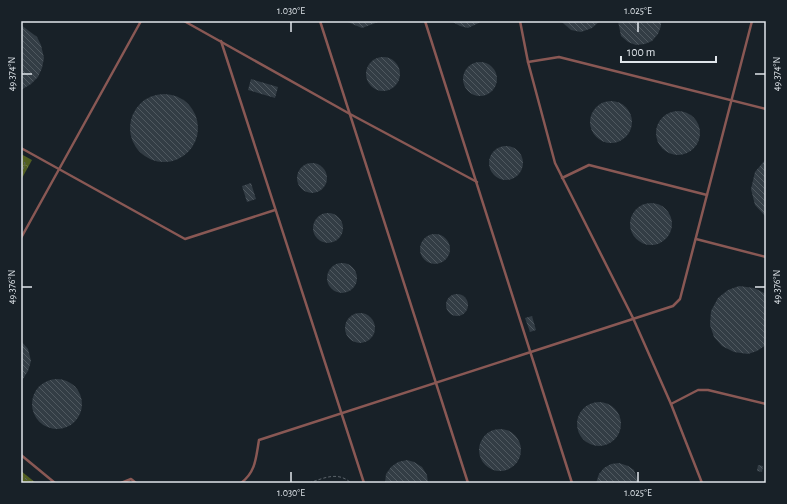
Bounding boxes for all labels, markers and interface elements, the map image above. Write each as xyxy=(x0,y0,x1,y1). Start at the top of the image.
text: 1.030°E xyxy=(277,6,305,16)
text: 1.025°E xyxy=(624,6,652,16)
scale bar xyxy=(621,38,716,64)
text: 100 m xyxy=(627,46,655,58)
text: 49.374°N xyxy=(7,57,17,91)
text: 49.374°N xyxy=(772,57,782,91)
text: 49.376°N xyxy=(7,270,17,304)
text: 49.376°N xyxy=(772,270,782,304)
text: 1.030°E xyxy=(277,488,305,498)
text: 1.025°E xyxy=(624,488,652,498)

